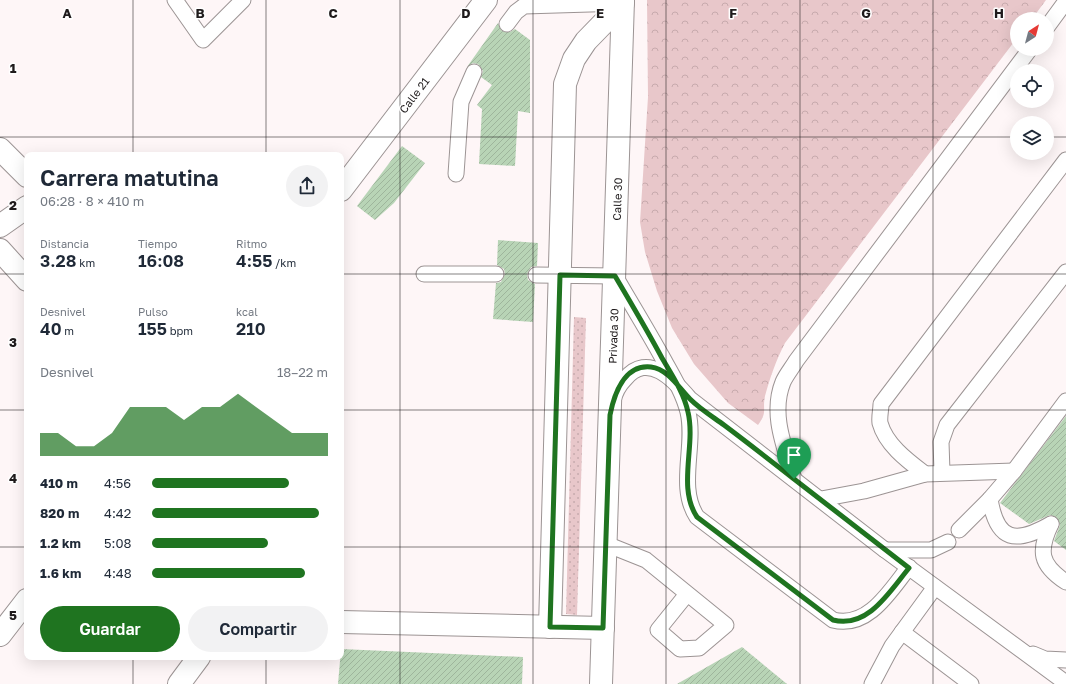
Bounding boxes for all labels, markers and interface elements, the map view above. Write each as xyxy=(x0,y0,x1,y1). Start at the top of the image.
text: A xyxy=(62,5,72,21)
text: B xyxy=(195,5,205,21)
text: C xyxy=(328,5,338,21)
text: D xyxy=(461,5,471,21)
text: E xyxy=(596,5,604,21)
text: F xyxy=(729,5,737,21)
text: G xyxy=(861,5,871,21)
text: H xyxy=(994,5,1004,21)
north arrow xyxy=(1010,12,1054,56)
map controls xyxy=(1010,12,1054,160)
text: 1 xyxy=(10,60,17,76)
button: locate xyxy=(1010,64,1054,108)
street label: Calle 21 xyxy=(396,75,432,115)
button: layers xyxy=(1010,116,1054,160)
text: Carrera matutina xyxy=(40,164,219,191)
button: share xyxy=(286,165,328,207)
street label: Calle 30 xyxy=(610,177,624,221)
text: 06:28 · 8 × 410 m xyxy=(40,193,144,209)
text: 2 xyxy=(9,197,17,213)
text: Distancia xyxy=(40,237,89,250)
text: Tiempo xyxy=(138,237,177,250)
text: Ritmo xyxy=(236,237,267,250)
text: 3.28 xyxy=(40,250,76,271)
text: 16:08 xyxy=(138,250,184,271)
text: 4:55 xyxy=(236,250,272,271)
text: km xyxy=(76,256,95,269)
text: /km xyxy=(272,256,296,269)
text: Desnivel xyxy=(40,305,85,318)
text: Pulso xyxy=(138,305,168,318)
text: kcal xyxy=(236,305,258,318)
street label: Privada 30 xyxy=(606,308,620,364)
text: 40 xyxy=(40,318,62,339)
text: 155 xyxy=(138,318,167,339)
text: 210 xyxy=(236,318,266,339)
text: m xyxy=(62,324,74,337)
text: bpm xyxy=(167,324,193,337)
text: 3 xyxy=(9,334,17,350)
text: Desnivel xyxy=(40,364,94,380)
text: 18–22 m xyxy=(277,364,328,380)
pin xyxy=(777,438,811,479)
icon: arrive xyxy=(783,444,805,466)
text: 4 xyxy=(9,470,17,486)
text: 410 m xyxy=(40,475,78,491)
text: 4:56 xyxy=(104,475,131,491)
text: 820 m xyxy=(40,505,79,521)
text: 4:42 xyxy=(104,505,131,521)
text: 1.2 km xyxy=(40,535,81,551)
text: 5:08 xyxy=(104,535,131,551)
text: 1.6 km xyxy=(40,565,81,581)
text: 4:48 xyxy=(104,565,132,581)
button: Guardar xyxy=(40,606,180,652)
button: Compartir xyxy=(188,606,328,652)
text: 5 xyxy=(9,607,17,623)

